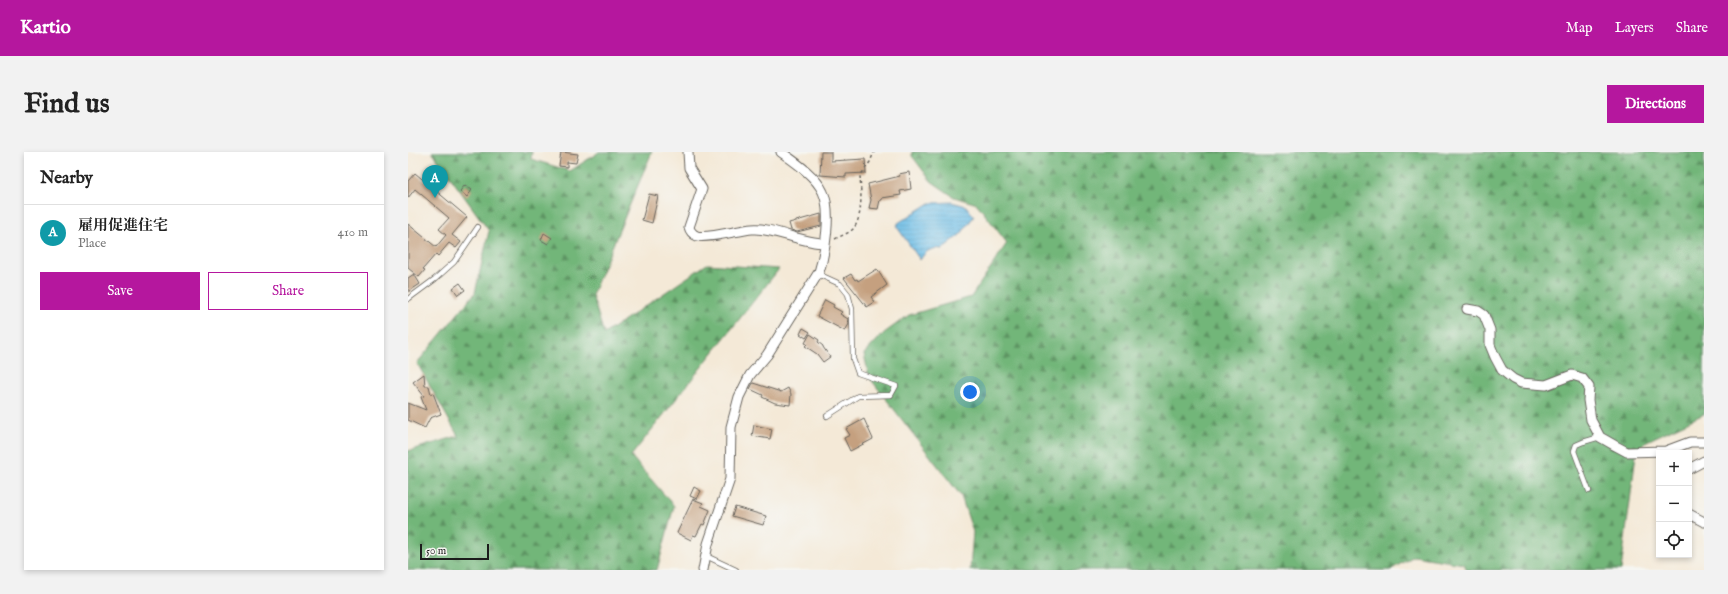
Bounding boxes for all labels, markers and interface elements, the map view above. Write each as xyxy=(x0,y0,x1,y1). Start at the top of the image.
text: Kartio xyxy=(20,16,71,40)
text: Map xyxy=(1566,19,1593,37)
text: Layers xyxy=(1615,19,1654,37)
text: Share xyxy=(1676,19,1708,37)
button: Directions xyxy=(1607,85,1704,123)
text: Find us xyxy=(24,87,110,122)
pin: A xyxy=(422,165,448,198)
text: Nearby xyxy=(40,168,93,189)
text: 雇用促進住宅 xyxy=(78,216,168,235)
text: A xyxy=(49,224,57,241)
text: 410 m xyxy=(338,224,368,241)
text: Place xyxy=(78,235,106,252)
button: Save xyxy=(40,272,200,310)
button: Share xyxy=(208,272,368,310)
your location xyxy=(960,382,980,402)
map controls xyxy=(1656,450,1692,558)
button: + xyxy=(1656,450,1692,486)
button: − xyxy=(1656,486,1692,522)
button: locate xyxy=(1656,522,1692,558)
scale bar xyxy=(420,542,489,561)
text: 50 m xyxy=(426,544,446,558)

